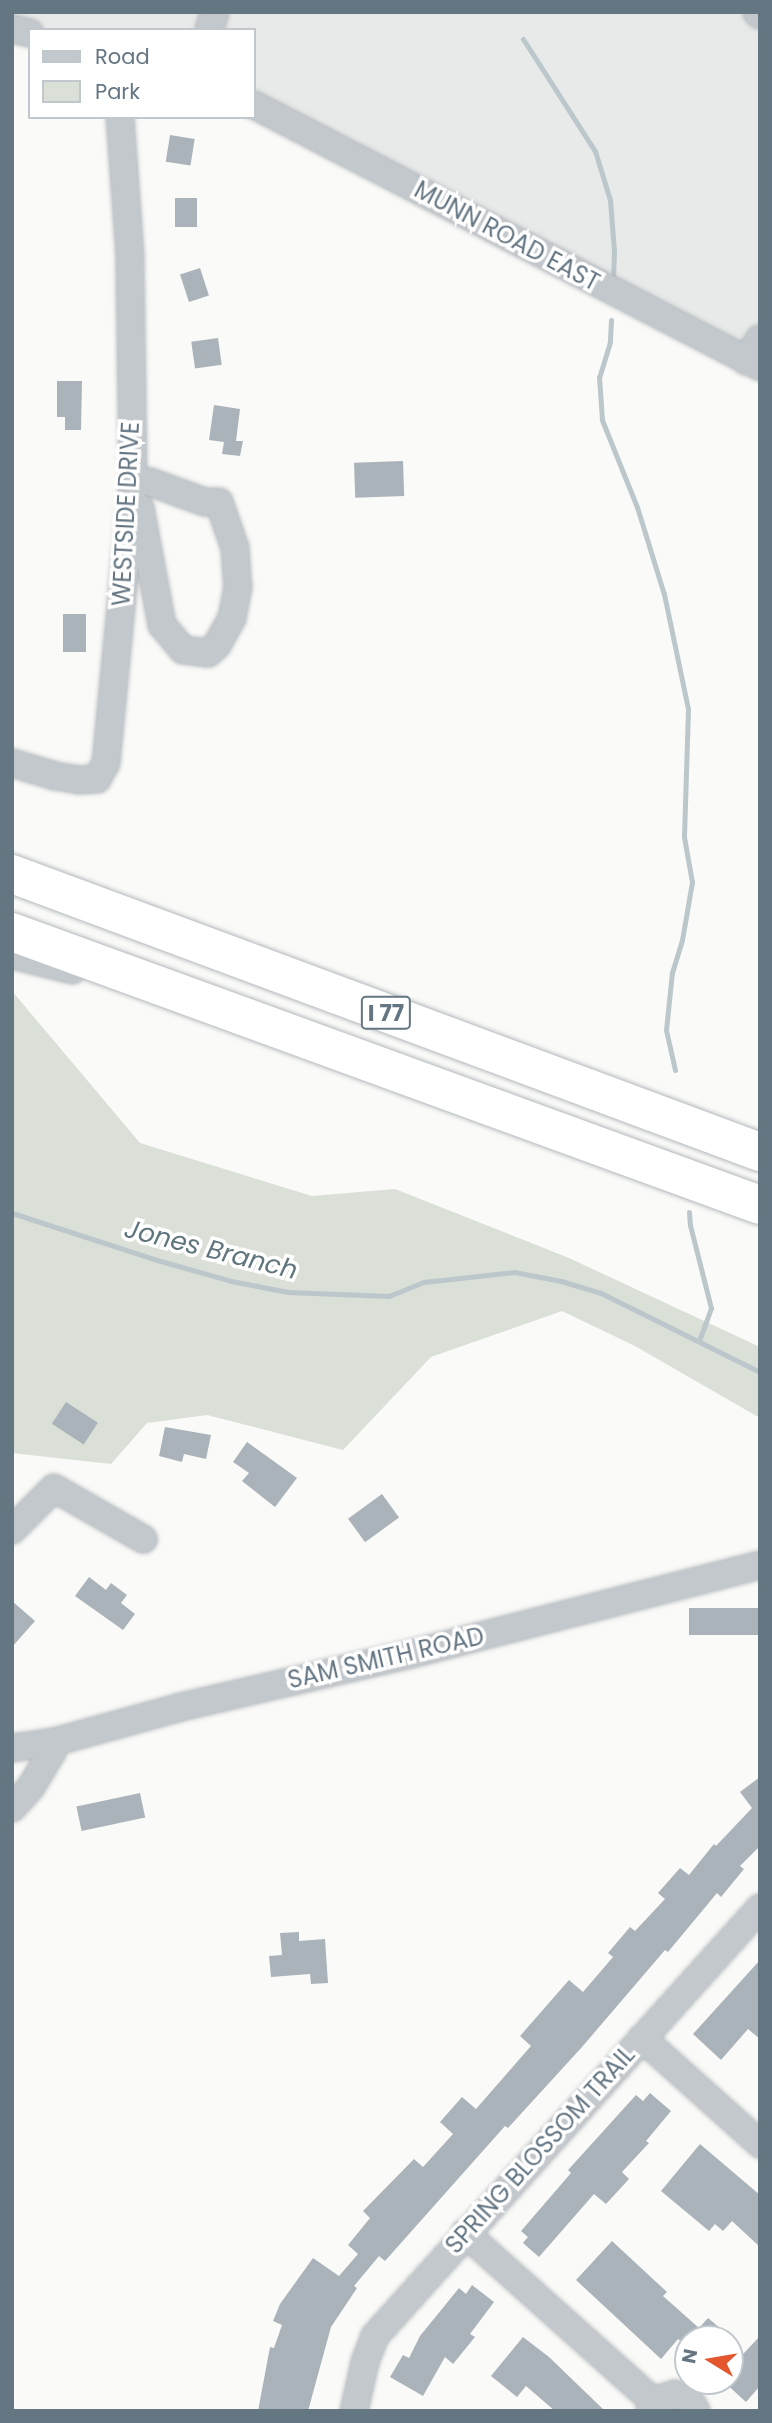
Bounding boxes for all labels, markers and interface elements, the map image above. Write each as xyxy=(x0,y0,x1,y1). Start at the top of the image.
legend xyxy=(28,28,256,119)
text: Road xyxy=(95,42,150,71)
text: Park xyxy=(95,77,140,106)
street label: MUNN ROAD EAST xyxy=(409,175,605,297)
street label: WESTSIDE DRIVE xyxy=(107,421,145,607)
road number: I 77 xyxy=(360,994,412,1032)
water label: Jones Branch xyxy=(121,1213,301,1287)
street label: SAM SMITH ROAD xyxy=(285,1621,487,1695)
street label: SPRING BLOSSOM TRAIL xyxy=(439,2041,641,2259)
north arrow xyxy=(674,2325,744,2395)
text: N xyxy=(675,2347,704,2366)

